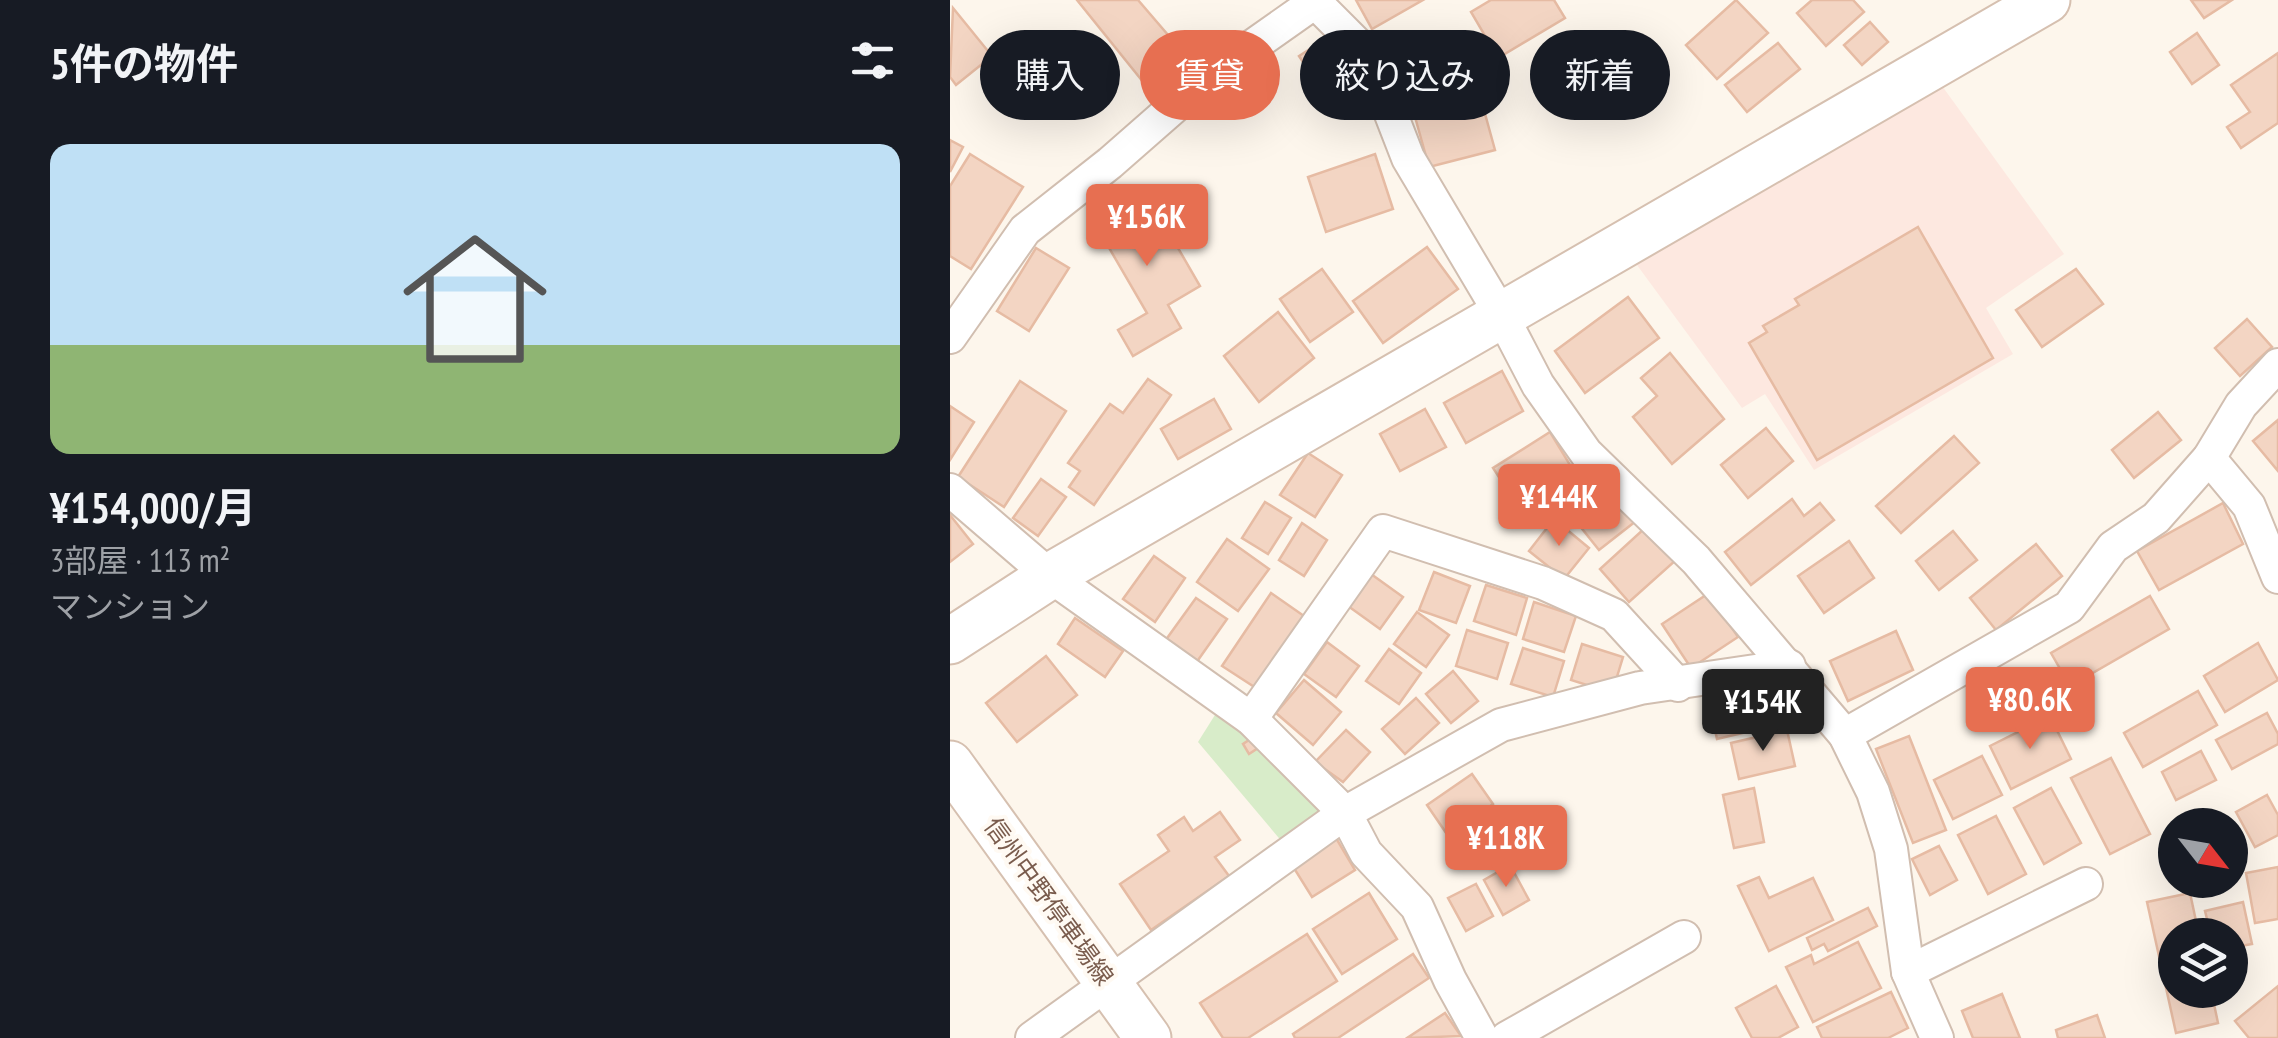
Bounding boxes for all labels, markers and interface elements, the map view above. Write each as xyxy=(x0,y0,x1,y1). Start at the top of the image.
chip: 購入 xyxy=(980,30,1120,120)
chip: 賃貸 xyxy=(1140,30,1280,120)
chip: 絞り込み xyxy=(1300,30,1510,120)
chip: 新着 xyxy=(1530,30,1670,120)
icon: filters xyxy=(845,33,900,88)
text: 5件の物件 xyxy=(50,36,238,91)
pin: ¥156K xyxy=(1077,184,1217,269)
text: ¥156K xyxy=(1108,195,1186,237)
icon: home xyxy=(385,209,565,389)
pin: ¥144K xyxy=(1489,464,1629,549)
text: ¥144K xyxy=(1520,475,1598,517)
text: ¥154,000/月 xyxy=(50,480,256,535)
text: 3部屋 · 113 m² xyxy=(50,539,230,581)
text: マンション xyxy=(50,585,210,627)
pin: ¥80.6K xyxy=(1949,667,2111,752)
pin: ¥154K xyxy=(1693,669,1833,754)
text: ¥80.6K xyxy=(1988,678,2072,720)
text: ¥154K xyxy=(1724,680,1802,722)
pin: ¥118K xyxy=(1436,805,1576,890)
north arrow xyxy=(2158,808,2248,898)
map controls xyxy=(2158,808,2248,1008)
street label: 信州中野停車場線 xyxy=(977,811,1121,991)
text: ¥118K xyxy=(1467,816,1545,858)
button: layers xyxy=(2158,918,2248,1008)

